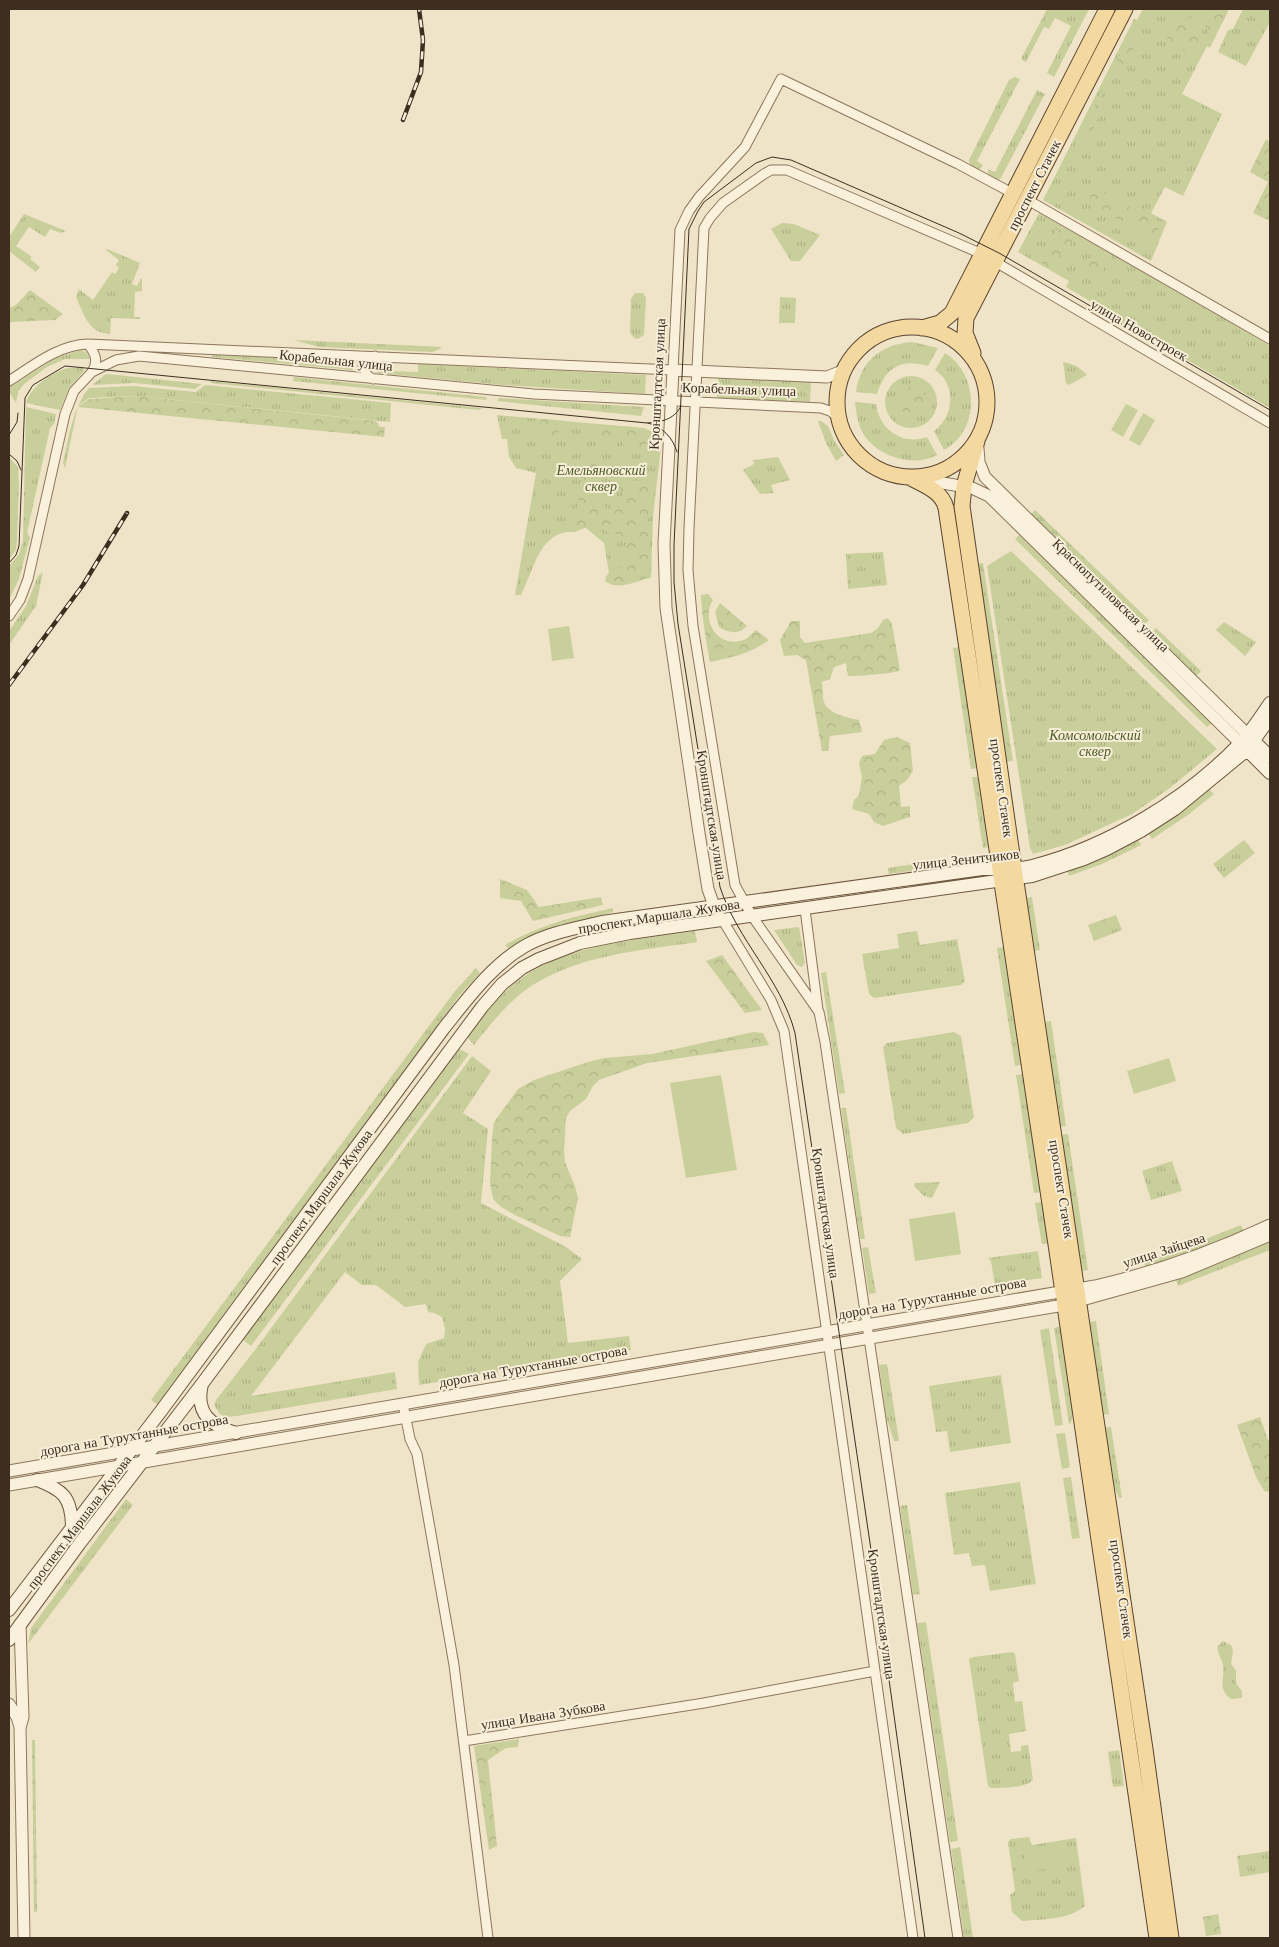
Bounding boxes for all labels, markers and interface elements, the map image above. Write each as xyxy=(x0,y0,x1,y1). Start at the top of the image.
street label: проспект Стачек xyxy=(1003,136,1065,233)
street label: улица Новостроек xyxy=(1087,295,1191,365)
street label: Кронштадтская улица xyxy=(645,317,669,450)
street label: Корабельная улица xyxy=(278,345,394,375)
street label: Корабельная улица xyxy=(682,378,797,400)
park label: Емельяновский сквер xyxy=(556,461,645,495)
street label: Краснопутиловская улица xyxy=(1049,534,1174,656)
park label: Комсомольский сквер xyxy=(1048,726,1141,760)
street label: проспект Стачек xyxy=(986,737,1018,839)
street label: Кронштадтская улица xyxy=(693,749,731,882)
street label: улица Зенитчиков xyxy=(912,844,1021,874)
street label: проспект Маршала Жукова xyxy=(577,894,742,938)
street label: проспект Маршала Жукова xyxy=(266,1125,377,1268)
street label: проспект Стачек xyxy=(1045,1138,1079,1240)
street label: Кронштадтская улица xyxy=(808,1147,844,1280)
street label: улица Зайцева xyxy=(1120,1228,1208,1272)
street label: дорога на Турухтанные острова xyxy=(837,1272,1028,1323)
street label: дорога на Турухтанные острова xyxy=(438,1340,629,1391)
street label: дорога на Турухтанные острова xyxy=(39,1409,230,1460)
street label: проспект Маршала Жукова xyxy=(23,1451,136,1593)
street label: проспект Стачек xyxy=(1106,1538,1138,1640)
street label: Кронштадтская улица xyxy=(864,1548,900,1681)
street label: улица Ивана Зубкова xyxy=(479,1696,607,1734)

